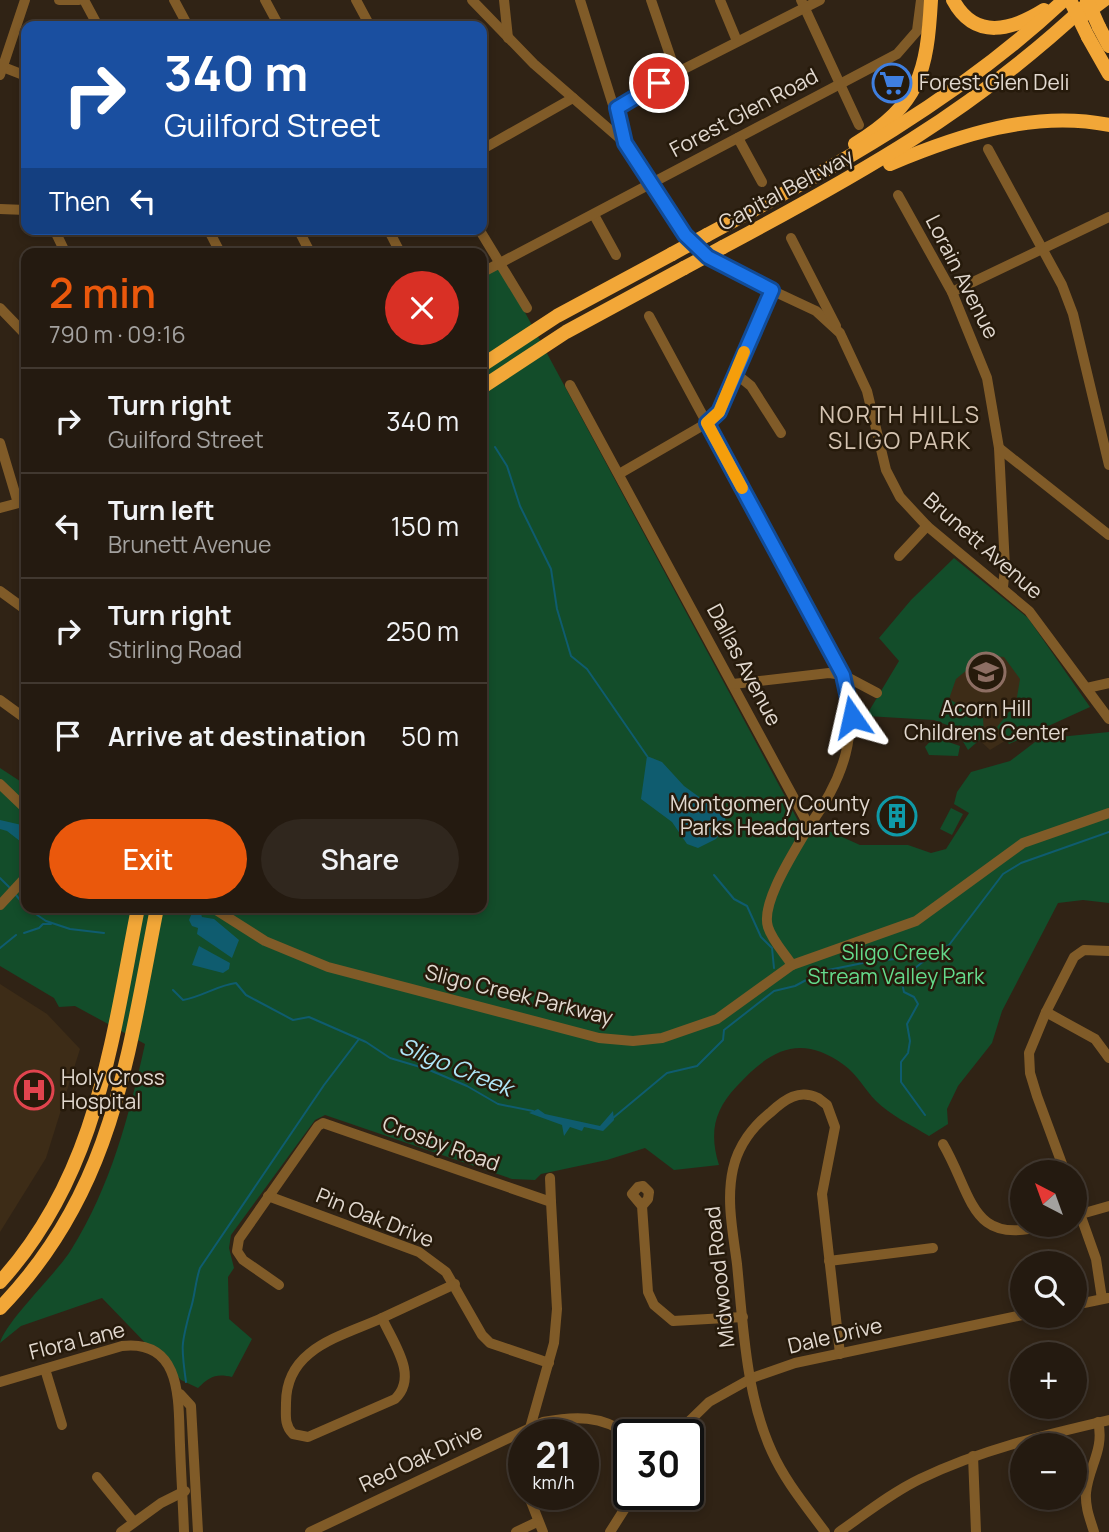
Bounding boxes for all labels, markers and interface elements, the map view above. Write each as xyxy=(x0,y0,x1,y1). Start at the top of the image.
text: 340 m xyxy=(164,39,308,106)
icon: right xyxy=(49,49,140,140)
pin xyxy=(629,53,689,113)
street label: Forest Glen Road xyxy=(665,61,823,163)
supermarket icon: Forest Glen Deli xyxy=(871,62,913,104)
icon: arrive xyxy=(640,64,678,102)
place label: Forest Glen Deli xyxy=(919,68,1069,96)
text: Guilford Street xyxy=(164,103,381,147)
street label: Capital Beltway xyxy=(713,142,858,237)
icon: left xyxy=(124,182,162,220)
text: Then xyxy=(49,183,110,219)
street label: Lorain Avenue xyxy=(920,210,1006,343)
text: 2 min xyxy=(49,263,156,321)
button: close xyxy=(385,271,459,345)
text: 790 m · 09:16 xyxy=(49,318,186,350)
text: Turn right xyxy=(108,387,232,423)
district label: NORTH HILLS SLIGO PARK xyxy=(819,398,981,456)
icon: right xyxy=(49,402,87,440)
text: 340 m xyxy=(386,403,459,439)
text: Guilford Street xyxy=(108,423,264,455)
street label: Brunett Avenue xyxy=(918,486,1049,605)
text: Turn left xyxy=(108,492,215,528)
icon: left xyxy=(49,507,87,545)
text: 150 m xyxy=(391,508,459,544)
text: Brunett Avenue xyxy=(108,528,271,560)
text: Turn right xyxy=(108,597,232,633)
street label: Dallas Avenue xyxy=(701,599,789,730)
icon: right xyxy=(49,612,87,650)
text: 250 m xyxy=(386,613,459,649)
text: Stirling Road xyxy=(108,633,242,665)
school or university icon: Acorn Hill Childrens Center xyxy=(965,651,1007,693)
position arrow xyxy=(815,680,889,754)
place label: Acorn Hill Childrens Center xyxy=(904,694,1068,746)
icon: arrive xyxy=(49,717,87,755)
text: Arrive at destination xyxy=(108,718,366,754)
text: 50 m xyxy=(401,718,459,754)
place label: Montgomery County Parks Headquarters xyxy=(670,789,870,841)
building icon: Montgomery County Parks Headquarters xyxy=(876,795,918,837)
button: Exit xyxy=(49,819,247,899)
button: Share xyxy=(261,819,459,899)
park label: Sligo Creek Stream Valley Park xyxy=(808,938,985,990)
street label: Sligo Creek Parkway xyxy=(422,957,616,1031)
water label: Sligo Creek xyxy=(395,1029,521,1105)
place label: Holy Cross Hospital xyxy=(61,1063,165,1115)
hospital icon: Holy Cross Hospital xyxy=(13,1069,55,1111)
street label: Crosby Road xyxy=(379,1109,504,1177)
north arrow xyxy=(1010,1160,1087,1237)
map controls xyxy=(1010,1160,1087,1510)
street label: Pin Oak Drive xyxy=(312,1181,438,1253)
street label: Midwood Road xyxy=(698,1205,740,1349)
button: search xyxy=(1010,1251,1087,1328)
street label: Dale Drive xyxy=(785,1311,885,1359)
street label: Flora Lane xyxy=(26,1315,128,1365)
button: + xyxy=(1010,1342,1087,1419)
street label: Red Oak Drive xyxy=(355,1416,487,1498)
speed limit sign: 30 xyxy=(613,1419,704,1510)
text: 21 xyxy=(535,1431,572,1479)
button: − xyxy=(1010,1433,1087,1510)
text: km/h xyxy=(533,1470,574,1494)

